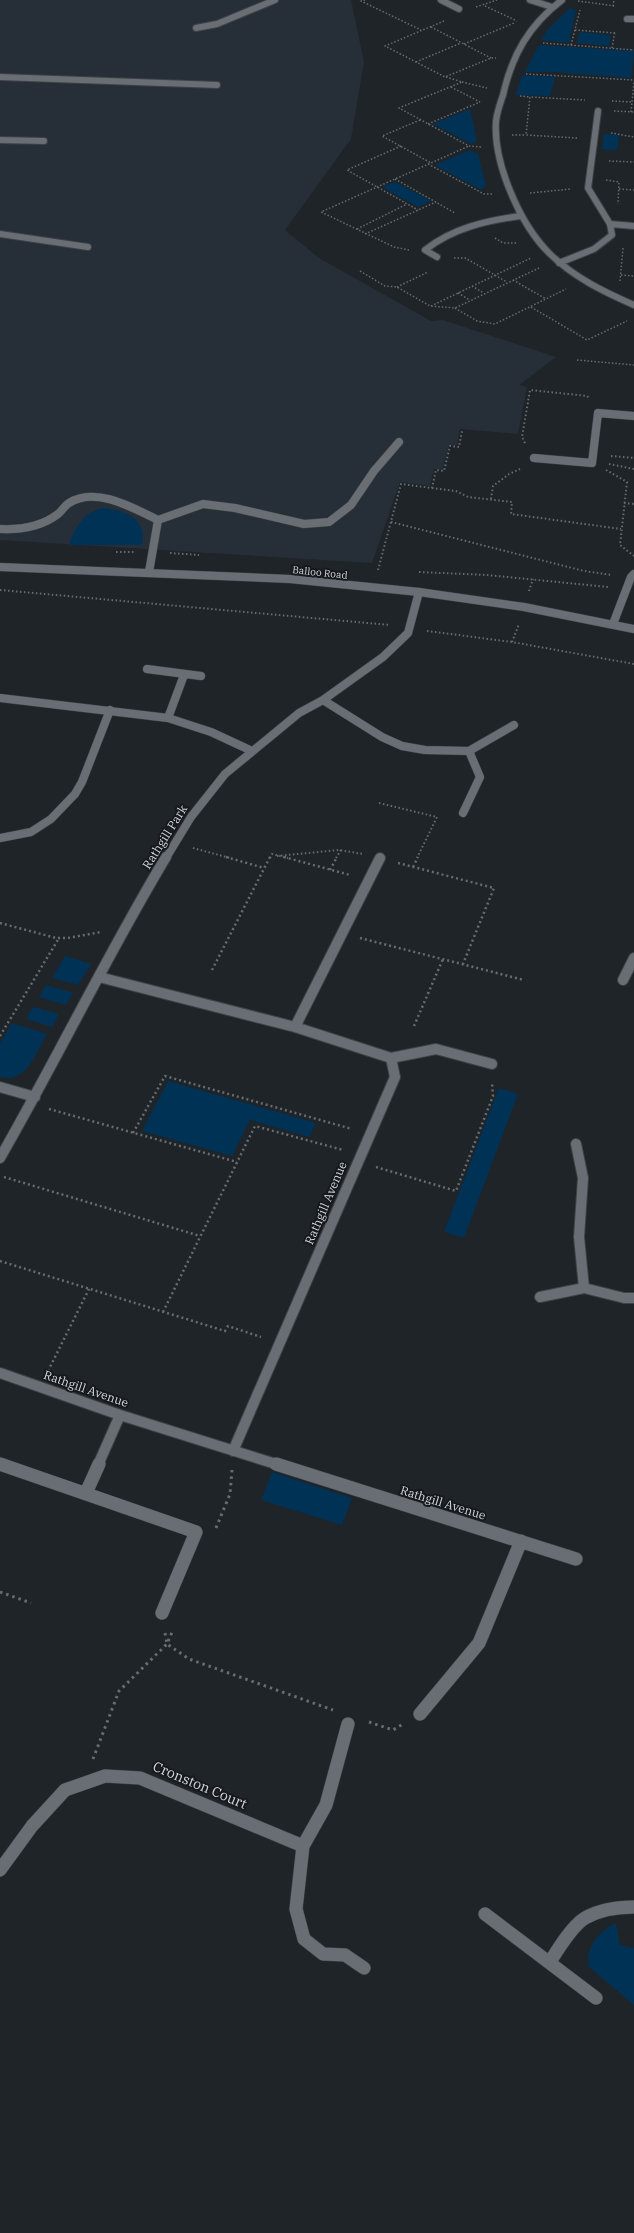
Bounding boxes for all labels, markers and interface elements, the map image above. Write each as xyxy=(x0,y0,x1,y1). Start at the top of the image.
street label: Balloo Road xyxy=(292,563,348,582)
street label: Rathgill Park xyxy=(139,802,190,872)
street label: Rathgill Avenue xyxy=(301,1159,350,1247)
street label: Rathgill Avenue xyxy=(42,1367,131,1410)
street label: Rathgill Avenue xyxy=(399,1482,488,1523)
street label: Cronston Court xyxy=(150,1757,250,1813)

